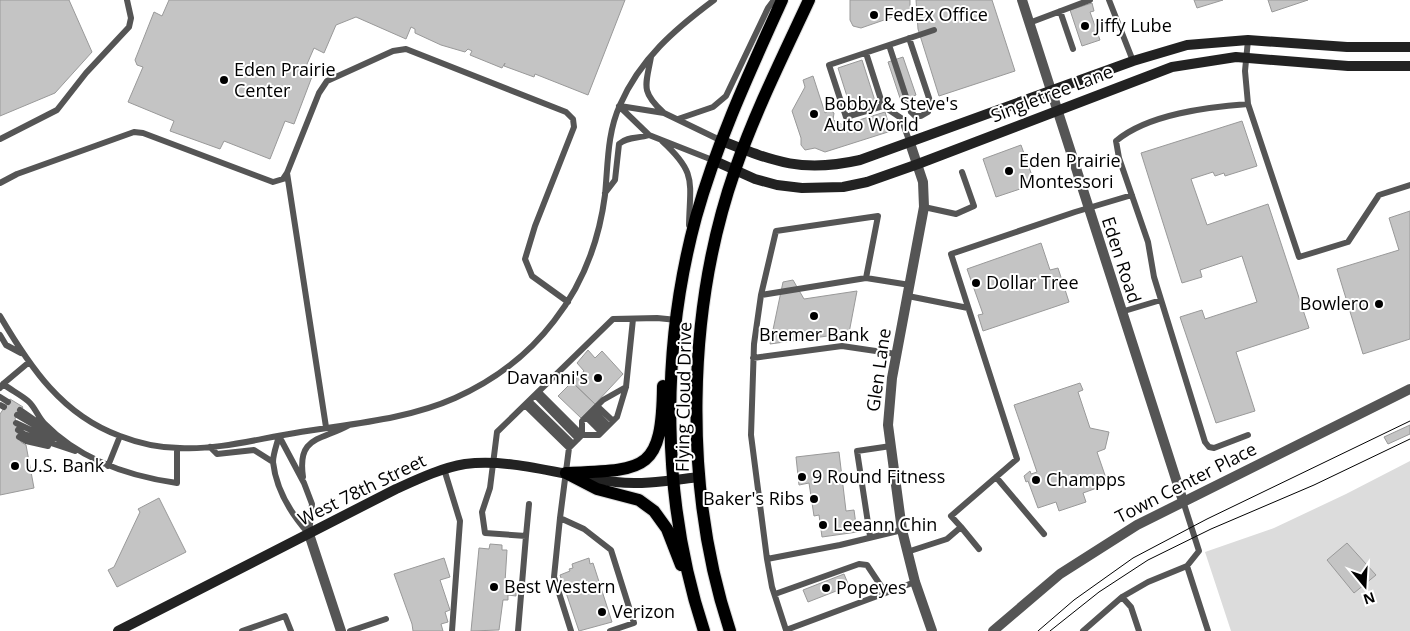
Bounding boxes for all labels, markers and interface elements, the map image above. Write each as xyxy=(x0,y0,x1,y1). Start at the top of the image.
place label: FedEx Office xyxy=(884,2,988,26)
marker: FedEx Office xyxy=(868,9,880,21)
place label: Jiffy Lube xyxy=(1093,13,1172,37)
marker: Jiffy Lube xyxy=(1079,20,1091,32)
place label: Eden Prairie Center xyxy=(234,57,336,102)
street label: Singletree Lane xyxy=(987,59,1116,127)
marker: Eden Prairie Center xyxy=(218,74,230,86)
place label: Bobby & Steve's Auto World xyxy=(824,91,958,136)
marker: Bobby & Steve's Auto World xyxy=(808,108,820,120)
place label: Eden Prairie Montessori xyxy=(1019,148,1121,193)
marker: Eden Prairie Montessori xyxy=(1003,165,1015,177)
street label: Eden Road xyxy=(1097,213,1147,306)
place label: Dollar Tree xyxy=(986,270,1079,294)
marker: Dollar Tree xyxy=(970,277,982,289)
place label: Bowlero xyxy=(1300,291,1369,315)
marker: Bowlero xyxy=(1373,298,1385,310)
marker: Bremer Bank xyxy=(808,310,820,322)
street label: Flying Cloud Drive xyxy=(670,322,696,472)
place label: Bremer Bank xyxy=(759,322,870,346)
street label: Glen Lane xyxy=(860,327,896,413)
place label: Davanni's xyxy=(507,365,588,389)
marker: Davanni's xyxy=(592,372,604,384)
street label: Town Center Place xyxy=(1111,436,1260,528)
street label: West 78th Street xyxy=(294,448,429,530)
place label: U.S. Bank xyxy=(25,453,105,477)
marker: U.S. Bank xyxy=(9,460,21,472)
place label: 9 Round Fitness xyxy=(812,464,945,488)
place label: Champps xyxy=(1046,467,1126,491)
marker: 9 Round Fitness xyxy=(796,471,808,483)
marker: Champps xyxy=(1030,474,1042,486)
place label: Baker's Ribs xyxy=(703,486,804,510)
marker: Baker's Ribs xyxy=(808,493,820,505)
place label: Leeann Chin xyxy=(833,512,937,536)
marker: Leeann Chin xyxy=(817,519,829,531)
north arrow xyxy=(1340,561,1390,611)
place label: Best Western xyxy=(504,574,616,598)
place label: Popeyes xyxy=(836,575,906,599)
marker: Best Western xyxy=(488,581,500,593)
marker: Popeyes xyxy=(820,582,832,594)
text: N xyxy=(1361,588,1378,610)
place label: Verizon xyxy=(612,599,675,623)
marker: Verizon xyxy=(596,606,608,618)

